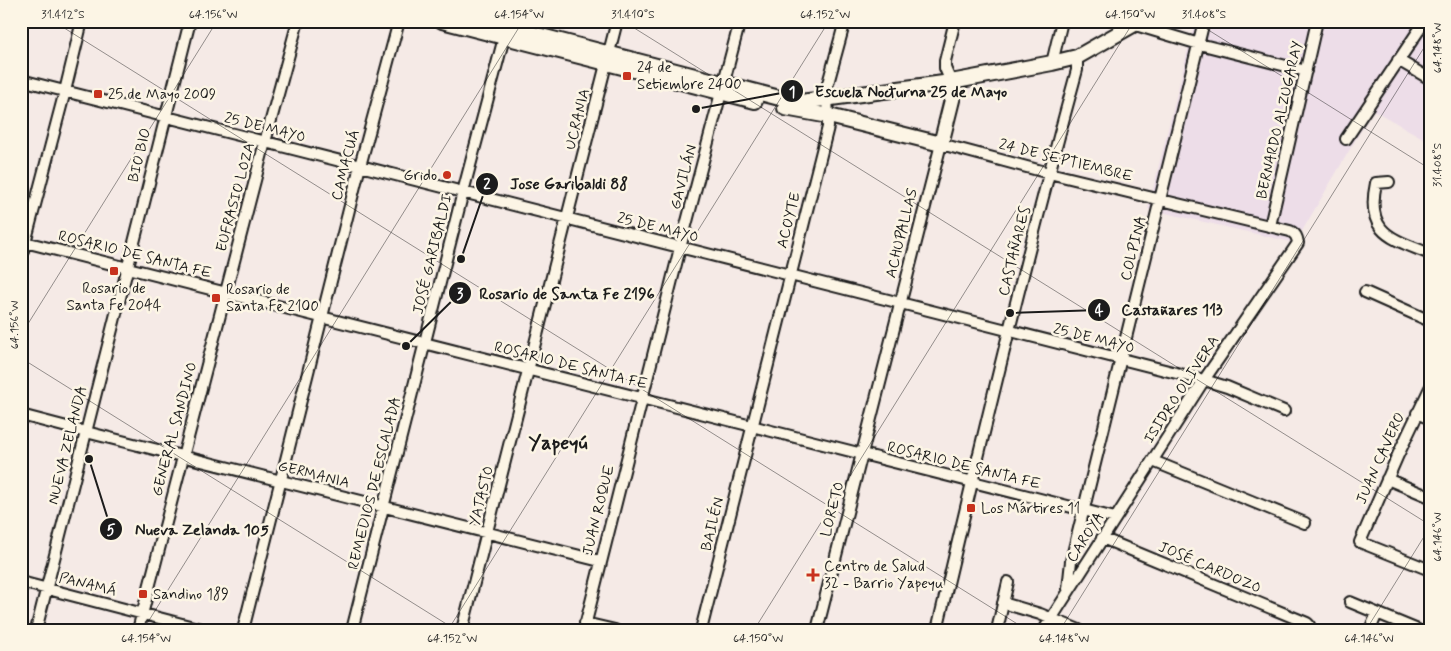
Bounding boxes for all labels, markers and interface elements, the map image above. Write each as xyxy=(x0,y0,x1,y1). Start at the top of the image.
text: 31.412°S xyxy=(41,7,85,23)
text: 64.156°W xyxy=(189,7,237,23)
text: 64.154°W xyxy=(494,7,544,23)
text: 31.410°S xyxy=(611,7,655,23)
text: 64.152°W xyxy=(800,7,850,23)
text: 64.150°W xyxy=(1105,7,1155,23)
text: 31.408°S xyxy=(1182,7,1227,23)
text: 64.148°W xyxy=(1430,23,1446,73)
street label: BERNARDO ALZUGARAY xyxy=(1252,39,1308,201)
place label: 24 de Setiembre 2400 xyxy=(637,58,742,95)
marker: 24 de Setiembre 2400 xyxy=(621,70,633,82)
callout: Escuela Nocturna 25 de Mayo xyxy=(780,76,1018,107)
text: Escuela Nocturna 25 de Mayo xyxy=(815,82,1007,103)
text: 1 xyxy=(789,83,795,103)
place label: 25 de Mayo 2009 xyxy=(108,85,216,105)
street label: UCRANIA xyxy=(561,87,595,152)
marker: 25 de Mayo 2009 xyxy=(92,88,104,100)
street label: 25 DE MAYO xyxy=(222,108,307,148)
street label: BIO BIO xyxy=(124,126,156,185)
street label: CAMACUÁ xyxy=(326,127,365,203)
street label: 24 DE SEPTIEMBRE xyxy=(997,135,1135,187)
street label: EUFRASIO LOZA xyxy=(212,140,260,254)
street label: GAVILÁN xyxy=(665,142,702,212)
text: 31.408°S xyxy=(1430,142,1446,187)
place label: Grido xyxy=(404,166,437,186)
callout: Jose Garibaldi 88 xyxy=(474,168,638,199)
marker: Grido xyxy=(441,169,453,181)
text: Jose Garibaldi 88 xyxy=(510,174,628,195)
text: 2 xyxy=(483,175,491,195)
street label: ACHUPALLAS xyxy=(881,186,923,280)
street label: ACOYTE xyxy=(772,190,806,250)
street label: JOSÉ GARIBALDI xyxy=(407,192,458,316)
street label: CASTAÑARES xyxy=(994,204,1036,298)
street label: 25 DE MAYO xyxy=(615,208,700,248)
street label: COLPINA xyxy=(1116,214,1152,283)
street label: ROSARIO DE SANTA FE xyxy=(56,226,214,284)
marker: Rosario de Santa Fe 2044 xyxy=(108,265,120,277)
callout: Rosario de Santa Fe 2196 xyxy=(447,278,662,309)
place label: Rosario de Santa Fe 2044 xyxy=(66,279,162,316)
place label: Rosario de Santa Fe 2100 xyxy=(226,280,319,317)
text: Rosario de Santa Fe 2196 xyxy=(479,284,655,305)
text: 3 xyxy=(457,285,464,305)
marker: Rosario de Santa Fe 2100 xyxy=(210,292,222,304)
callout: Castañares 113 xyxy=(1087,294,1233,325)
text: Castañares 113 xyxy=(1121,300,1223,321)
text: 64.156°W xyxy=(7,301,23,349)
text: 4 xyxy=(1095,301,1104,321)
street label: 25 DE MAYO xyxy=(1051,319,1136,359)
street label: ISIDRO OLIVERA xyxy=(1140,332,1224,447)
street label: ROSARIO DE SANTA FE xyxy=(492,337,650,395)
street label: GENERAL SANDINO xyxy=(147,360,202,498)
street label: NUEVA ZELANDA xyxy=(44,384,92,507)
street label: REMEDIOS DE ESCALADA xyxy=(344,395,406,572)
street label: JUAN CAVERO xyxy=(1352,409,1410,507)
district label: Yapeyú xyxy=(528,430,588,457)
street label: ROSARIO DE SANTA FE xyxy=(885,437,1043,495)
street label: GERMANIA xyxy=(276,456,352,494)
street label: JUAN ROQUE xyxy=(578,463,620,558)
street label: YATASTO xyxy=(465,464,499,529)
street label: LORETO xyxy=(816,480,849,539)
street label: BAILÉN xyxy=(696,495,729,553)
place label: Los Mártires 11 xyxy=(981,499,1080,519)
marker: Los Mártires 11 xyxy=(965,502,977,514)
street label: CAROYA xyxy=(1062,509,1110,567)
text: 64.146°W xyxy=(1430,512,1446,562)
callout: Nueva Zelanda 105 xyxy=(99,514,280,545)
text: Nueva Zelanda 105 xyxy=(135,520,269,541)
text: 5 xyxy=(106,521,116,541)
street label: JOSÉ CARDOZO xyxy=(1155,536,1264,599)
place label: Centro de Salud 32 - Barrio Yapeyu xyxy=(824,557,943,594)
street label: PANAMÁ xyxy=(57,567,119,602)
marker: Centro de Salud 32 - Barrio Yapeyu xyxy=(806,568,820,582)
place label: Sandino 189 xyxy=(153,585,229,605)
marker: Sandino 189 xyxy=(137,588,149,600)
text: 64.154°W xyxy=(121,631,171,647)
text: 64.152°W xyxy=(427,631,477,647)
text: 64.150°W xyxy=(733,631,783,647)
text: 64.148°W xyxy=(1039,631,1089,647)
text: 64.146°W xyxy=(1344,631,1394,647)

